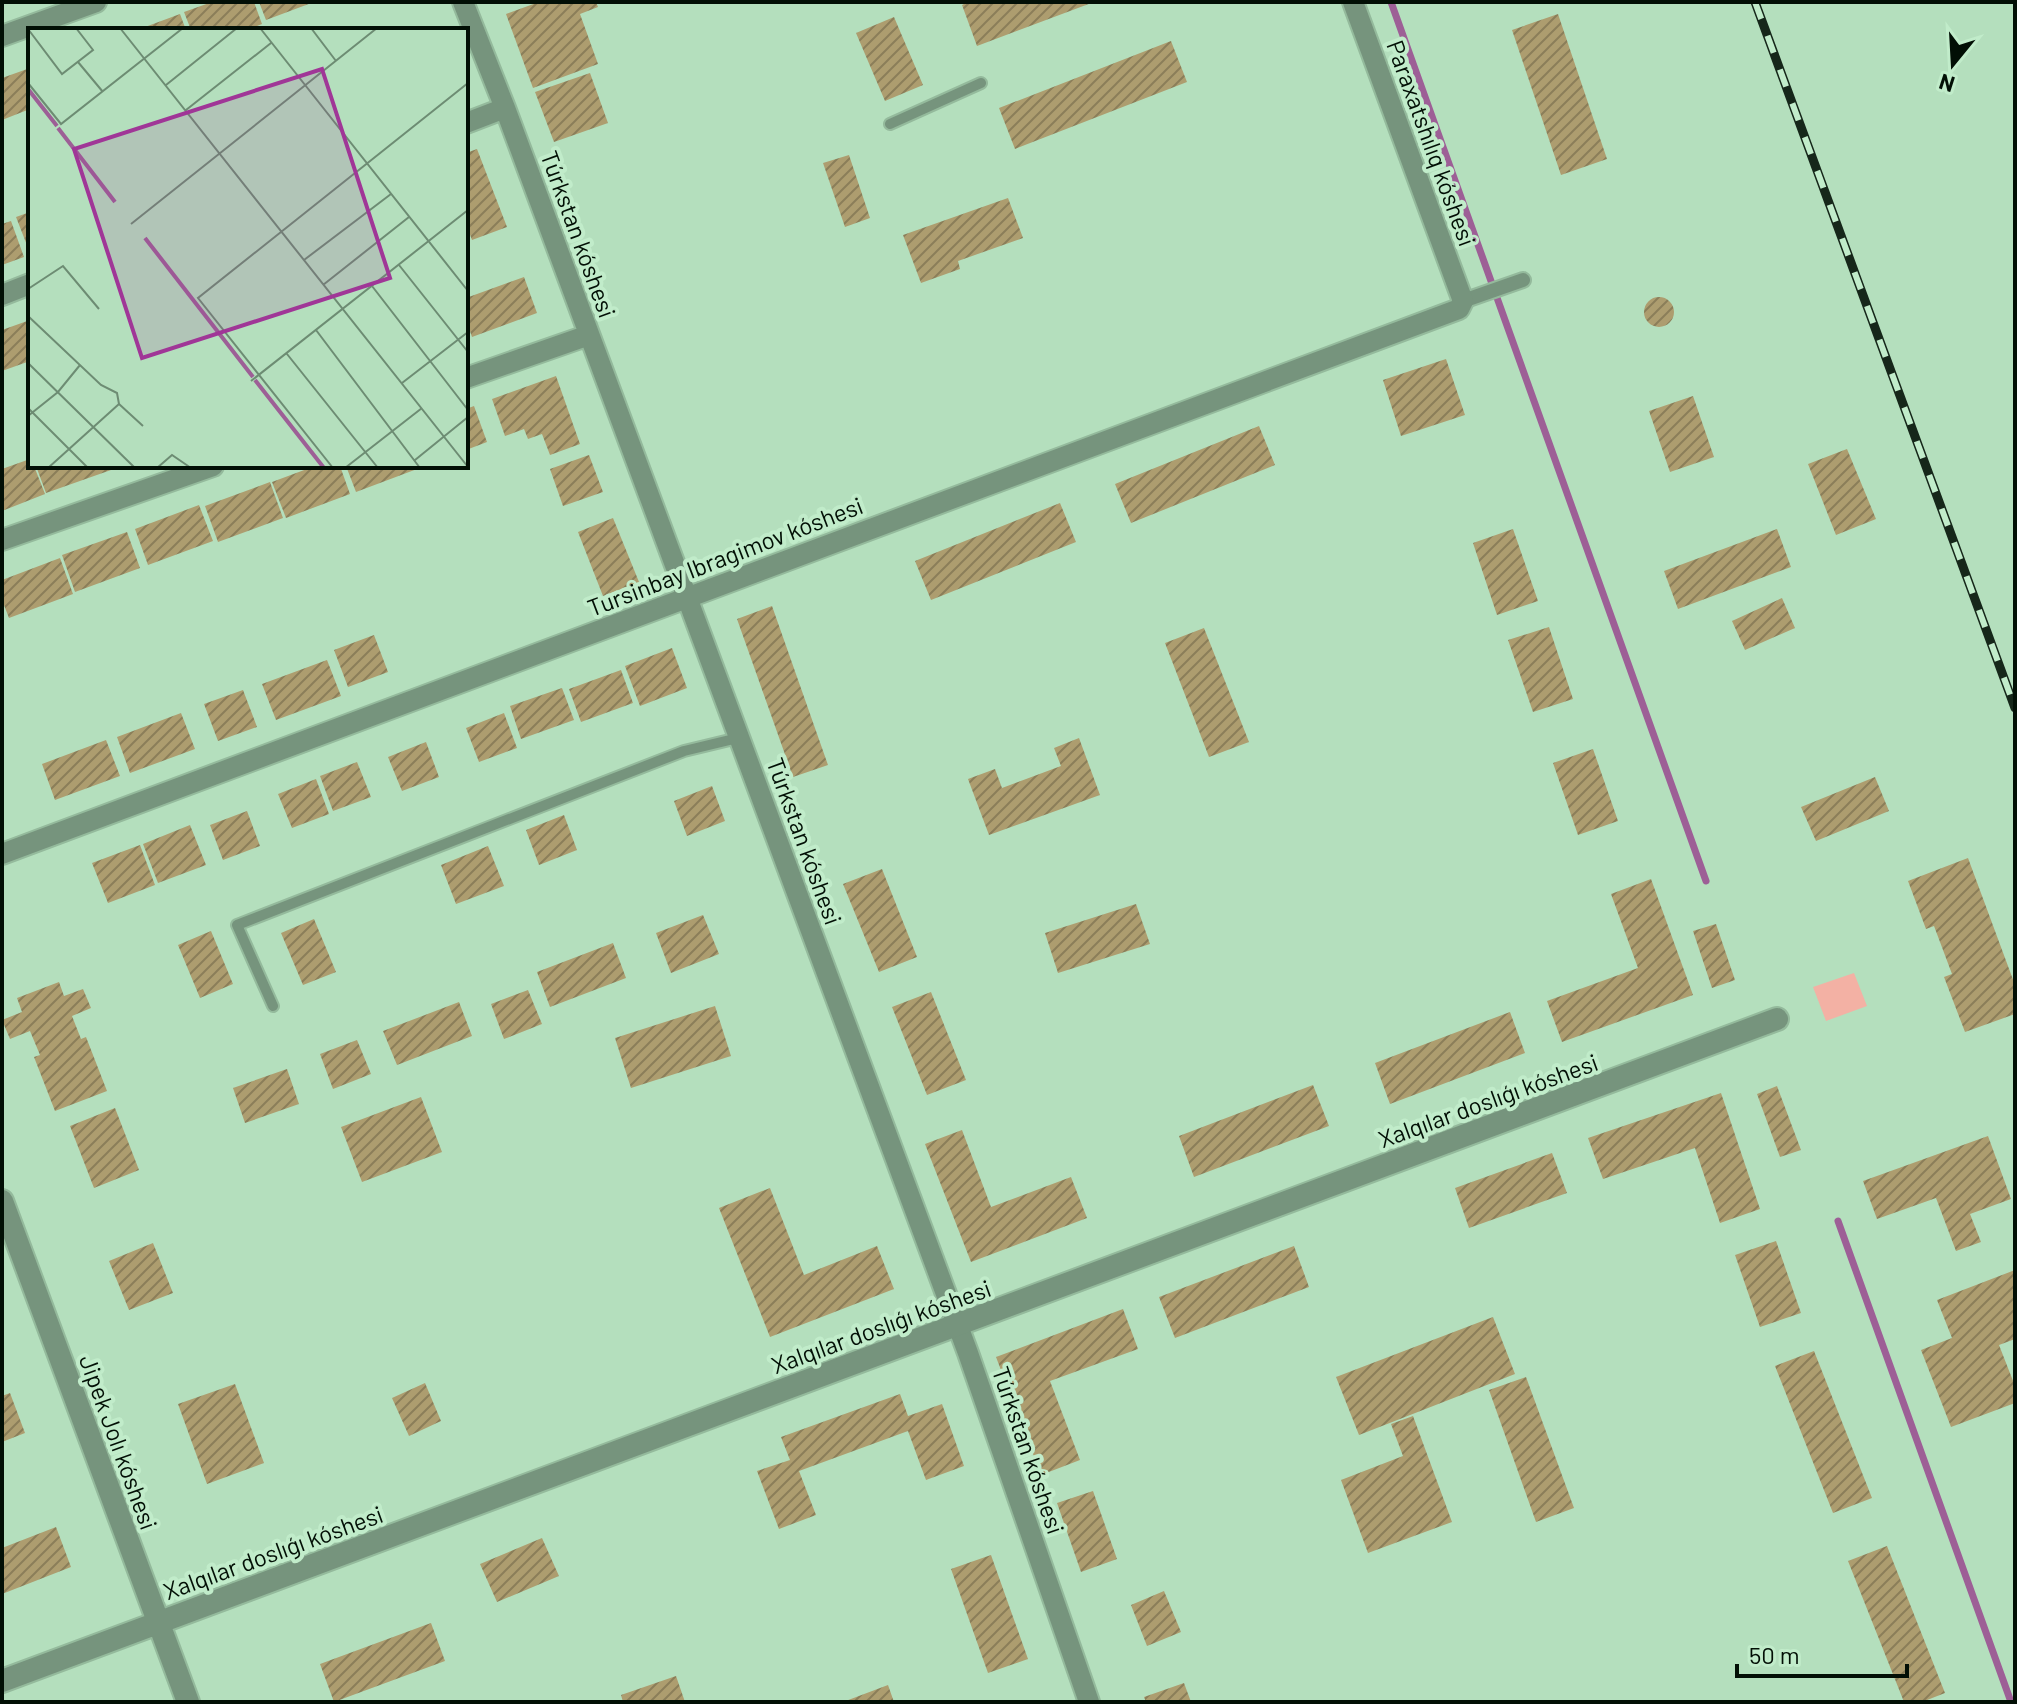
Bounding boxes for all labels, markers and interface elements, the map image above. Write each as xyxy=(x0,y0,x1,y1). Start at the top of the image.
north arrow xyxy=(1913,24,1993,104)
inset map xyxy=(28,28,468,468)
street label: Paraxatshılıq kóshesi xyxy=(1381,36,1483,250)
text: N xyxy=(1936,69,1957,99)
street label: Túrkstan kóshesi xyxy=(535,147,623,321)
street label: Tursinbay Ibragimov kóshesi xyxy=(583,490,867,622)
street label: Túrkstan kóshesi xyxy=(761,754,849,928)
street label: Xalqılar doslıǵı kóshesi xyxy=(1374,1047,1602,1153)
street label: Xalqılar doslıǵı kóshesi xyxy=(767,1273,995,1379)
street label: Jipek Jolı kóshesi xyxy=(74,1351,164,1533)
street label: Túrkstan kóshesi xyxy=(987,1362,1071,1538)
street label: Xalqılar doslıǵı kóshesi xyxy=(159,1499,387,1605)
scale bar xyxy=(1737,1628,1907,1678)
text: 50 m xyxy=(1749,1640,1800,1669)

